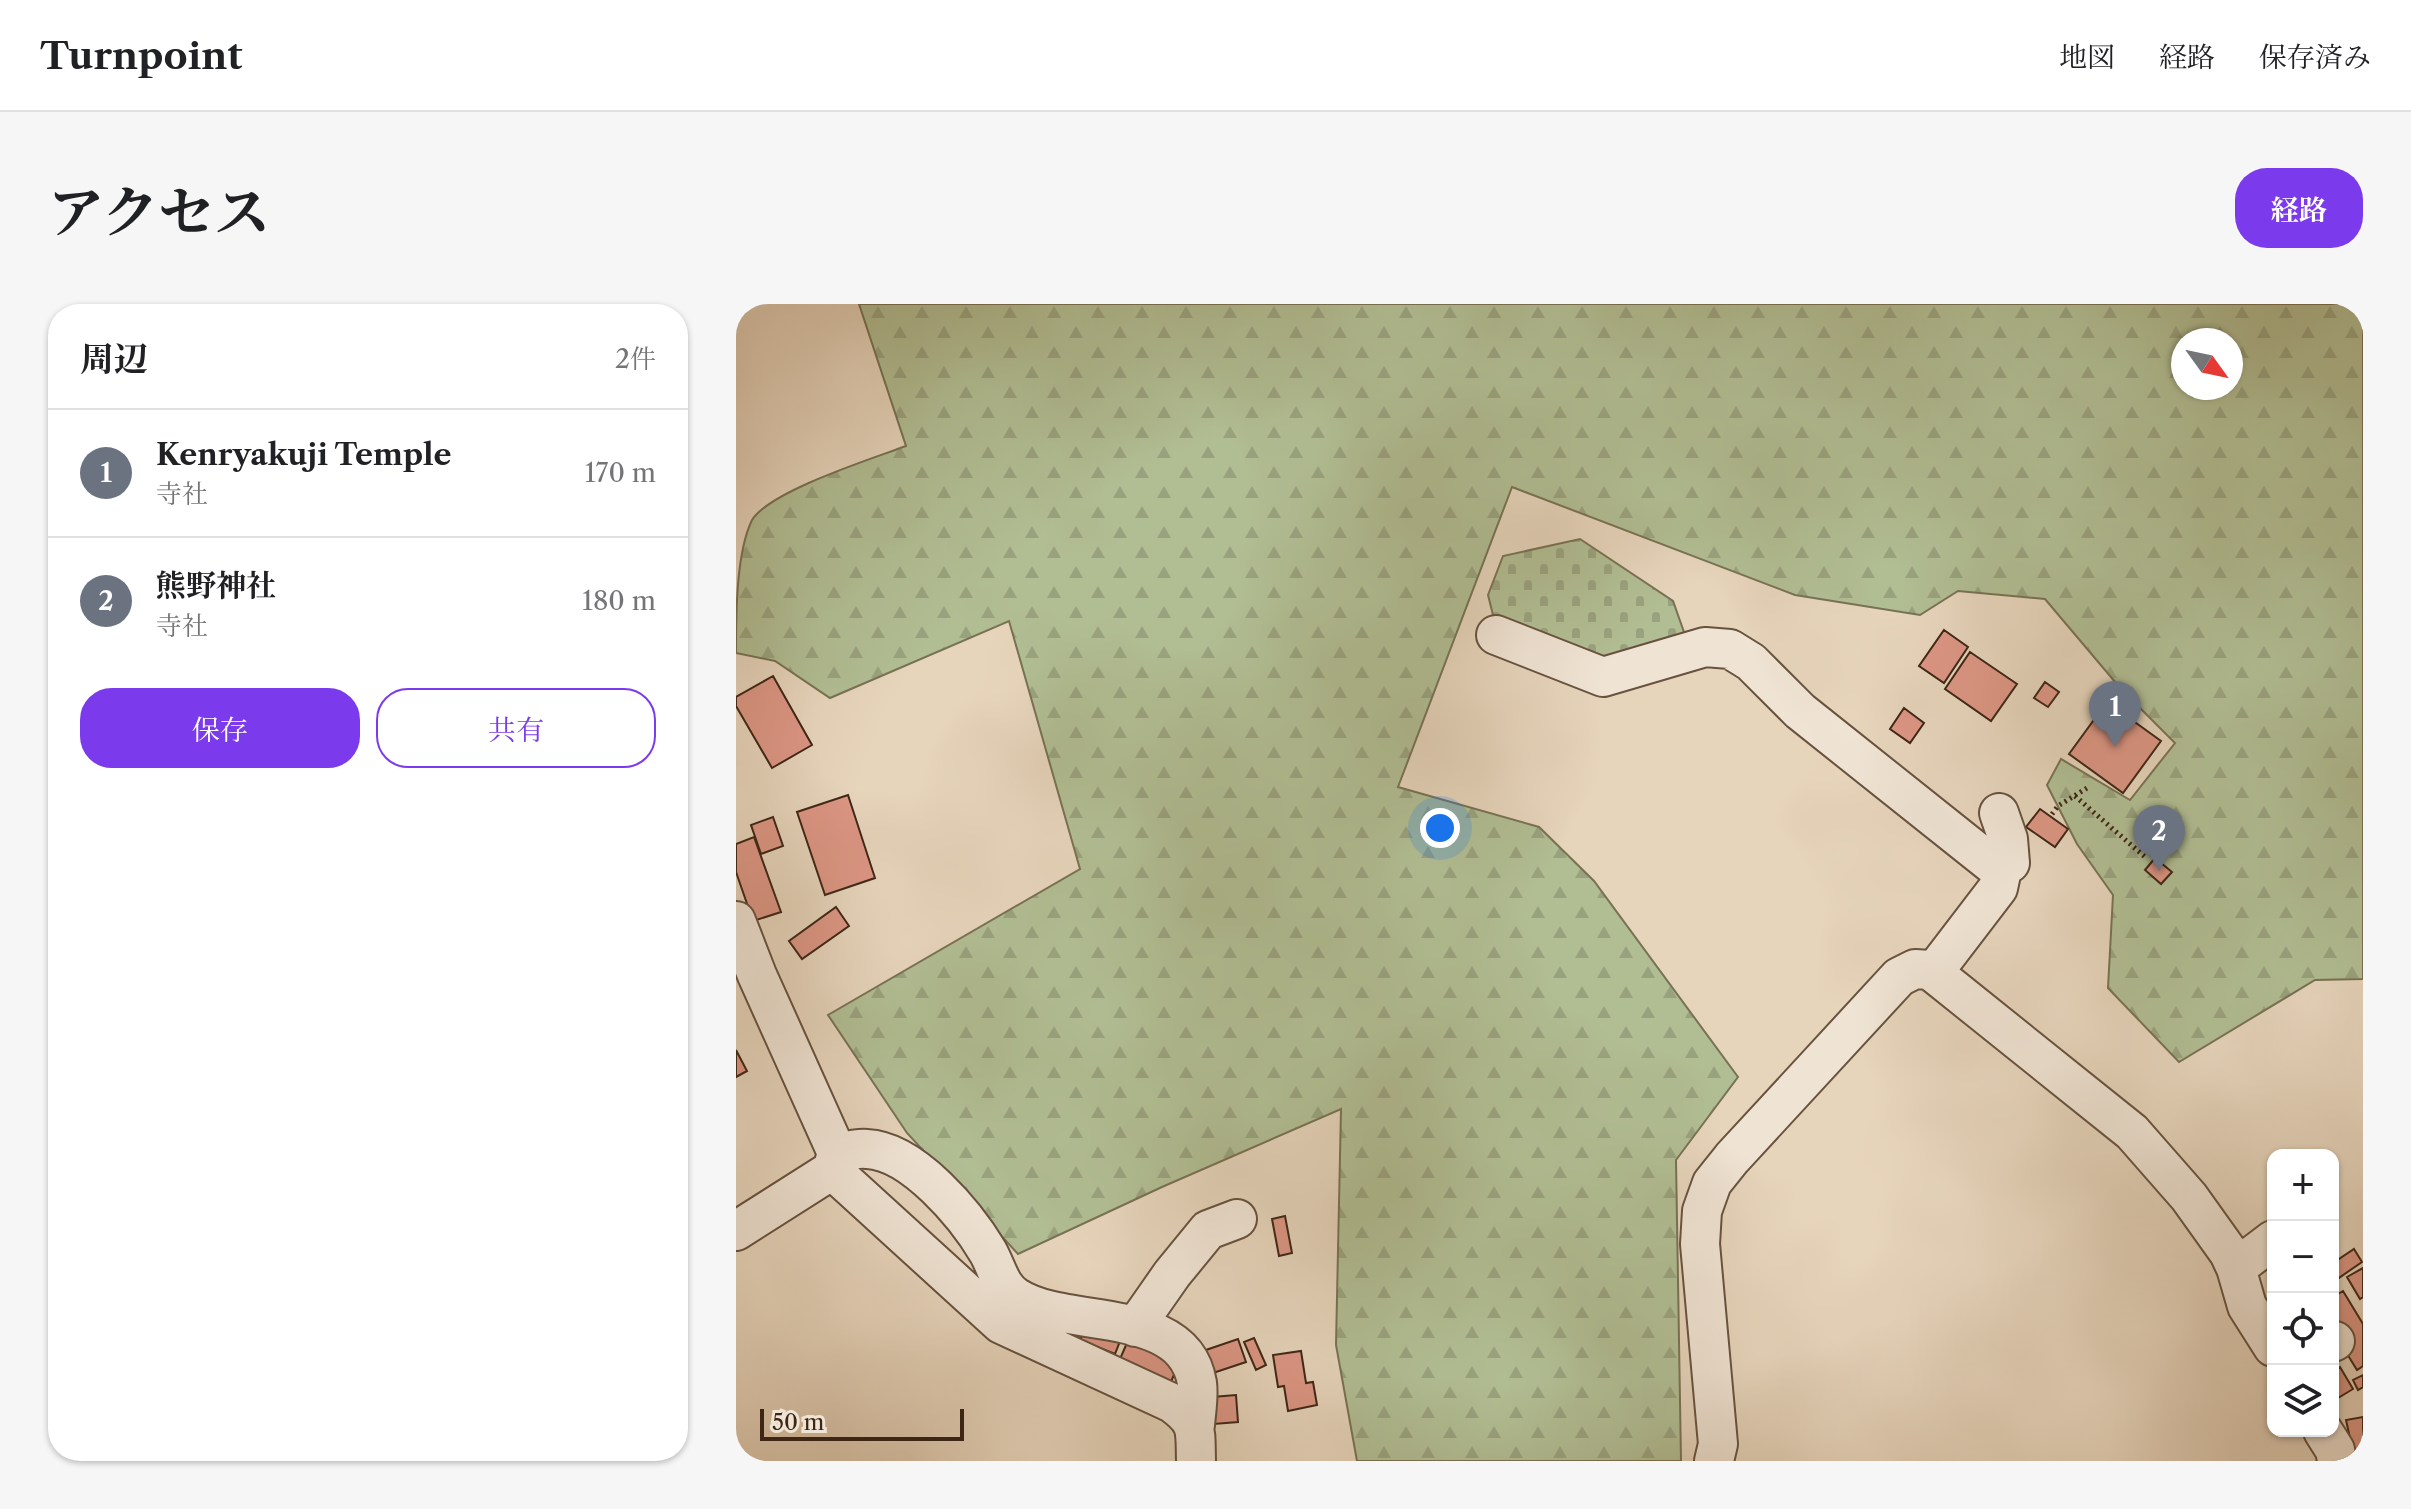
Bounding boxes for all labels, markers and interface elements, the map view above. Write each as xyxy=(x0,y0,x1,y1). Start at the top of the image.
text: Turnpoint xyxy=(40,32,242,79)
text: 地図 xyxy=(2059,40,2115,74)
text: 経路 xyxy=(2159,40,2215,74)
text: 保存済み xyxy=(2259,40,2371,74)
button: 経路 xyxy=(2235,168,2363,248)
text: アクセス xyxy=(48,178,270,247)
north arrow xyxy=(2171,328,2243,400)
text: 周辺 xyxy=(80,338,148,380)
text: 2件 xyxy=(615,343,656,375)
text: Kenryakuji Temple xyxy=(156,436,452,473)
text: 1 xyxy=(100,457,112,489)
text: 170 m xyxy=(585,457,656,489)
text: 寺社 xyxy=(156,478,208,510)
text: 熊野神社 xyxy=(156,567,276,604)
text: 2 xyxy=(98,585,114,617)
text: 180 m xyxy=(582,585,656,617)
text: 寺社 xyxy=(156,610,208,642)
pin: 1 xyxy=(2089,681,2141,747)
button: 保存 xyxy=(80,688,360,768)
button: 共有 xyxy=(376,688,656,768)
pin: 2 xyxy=(2133,805,2185,871)
your location xyxy=(1420,808,1460,848)
map controls xyxy=(2267,1149,2339,1437)
button: + xyxy=(2267,1149,2339,1221)
button: − xyxy=(2267,1221,2339,1293)
button: locate xyxy=(2267,1293,2339,1365)
button: layers xyxy=(2267,1365,2339,1437)
scale bar xyxy=(760,1405,964,1441)
text: 50 m xyxy=(772,1409,824,1436)

